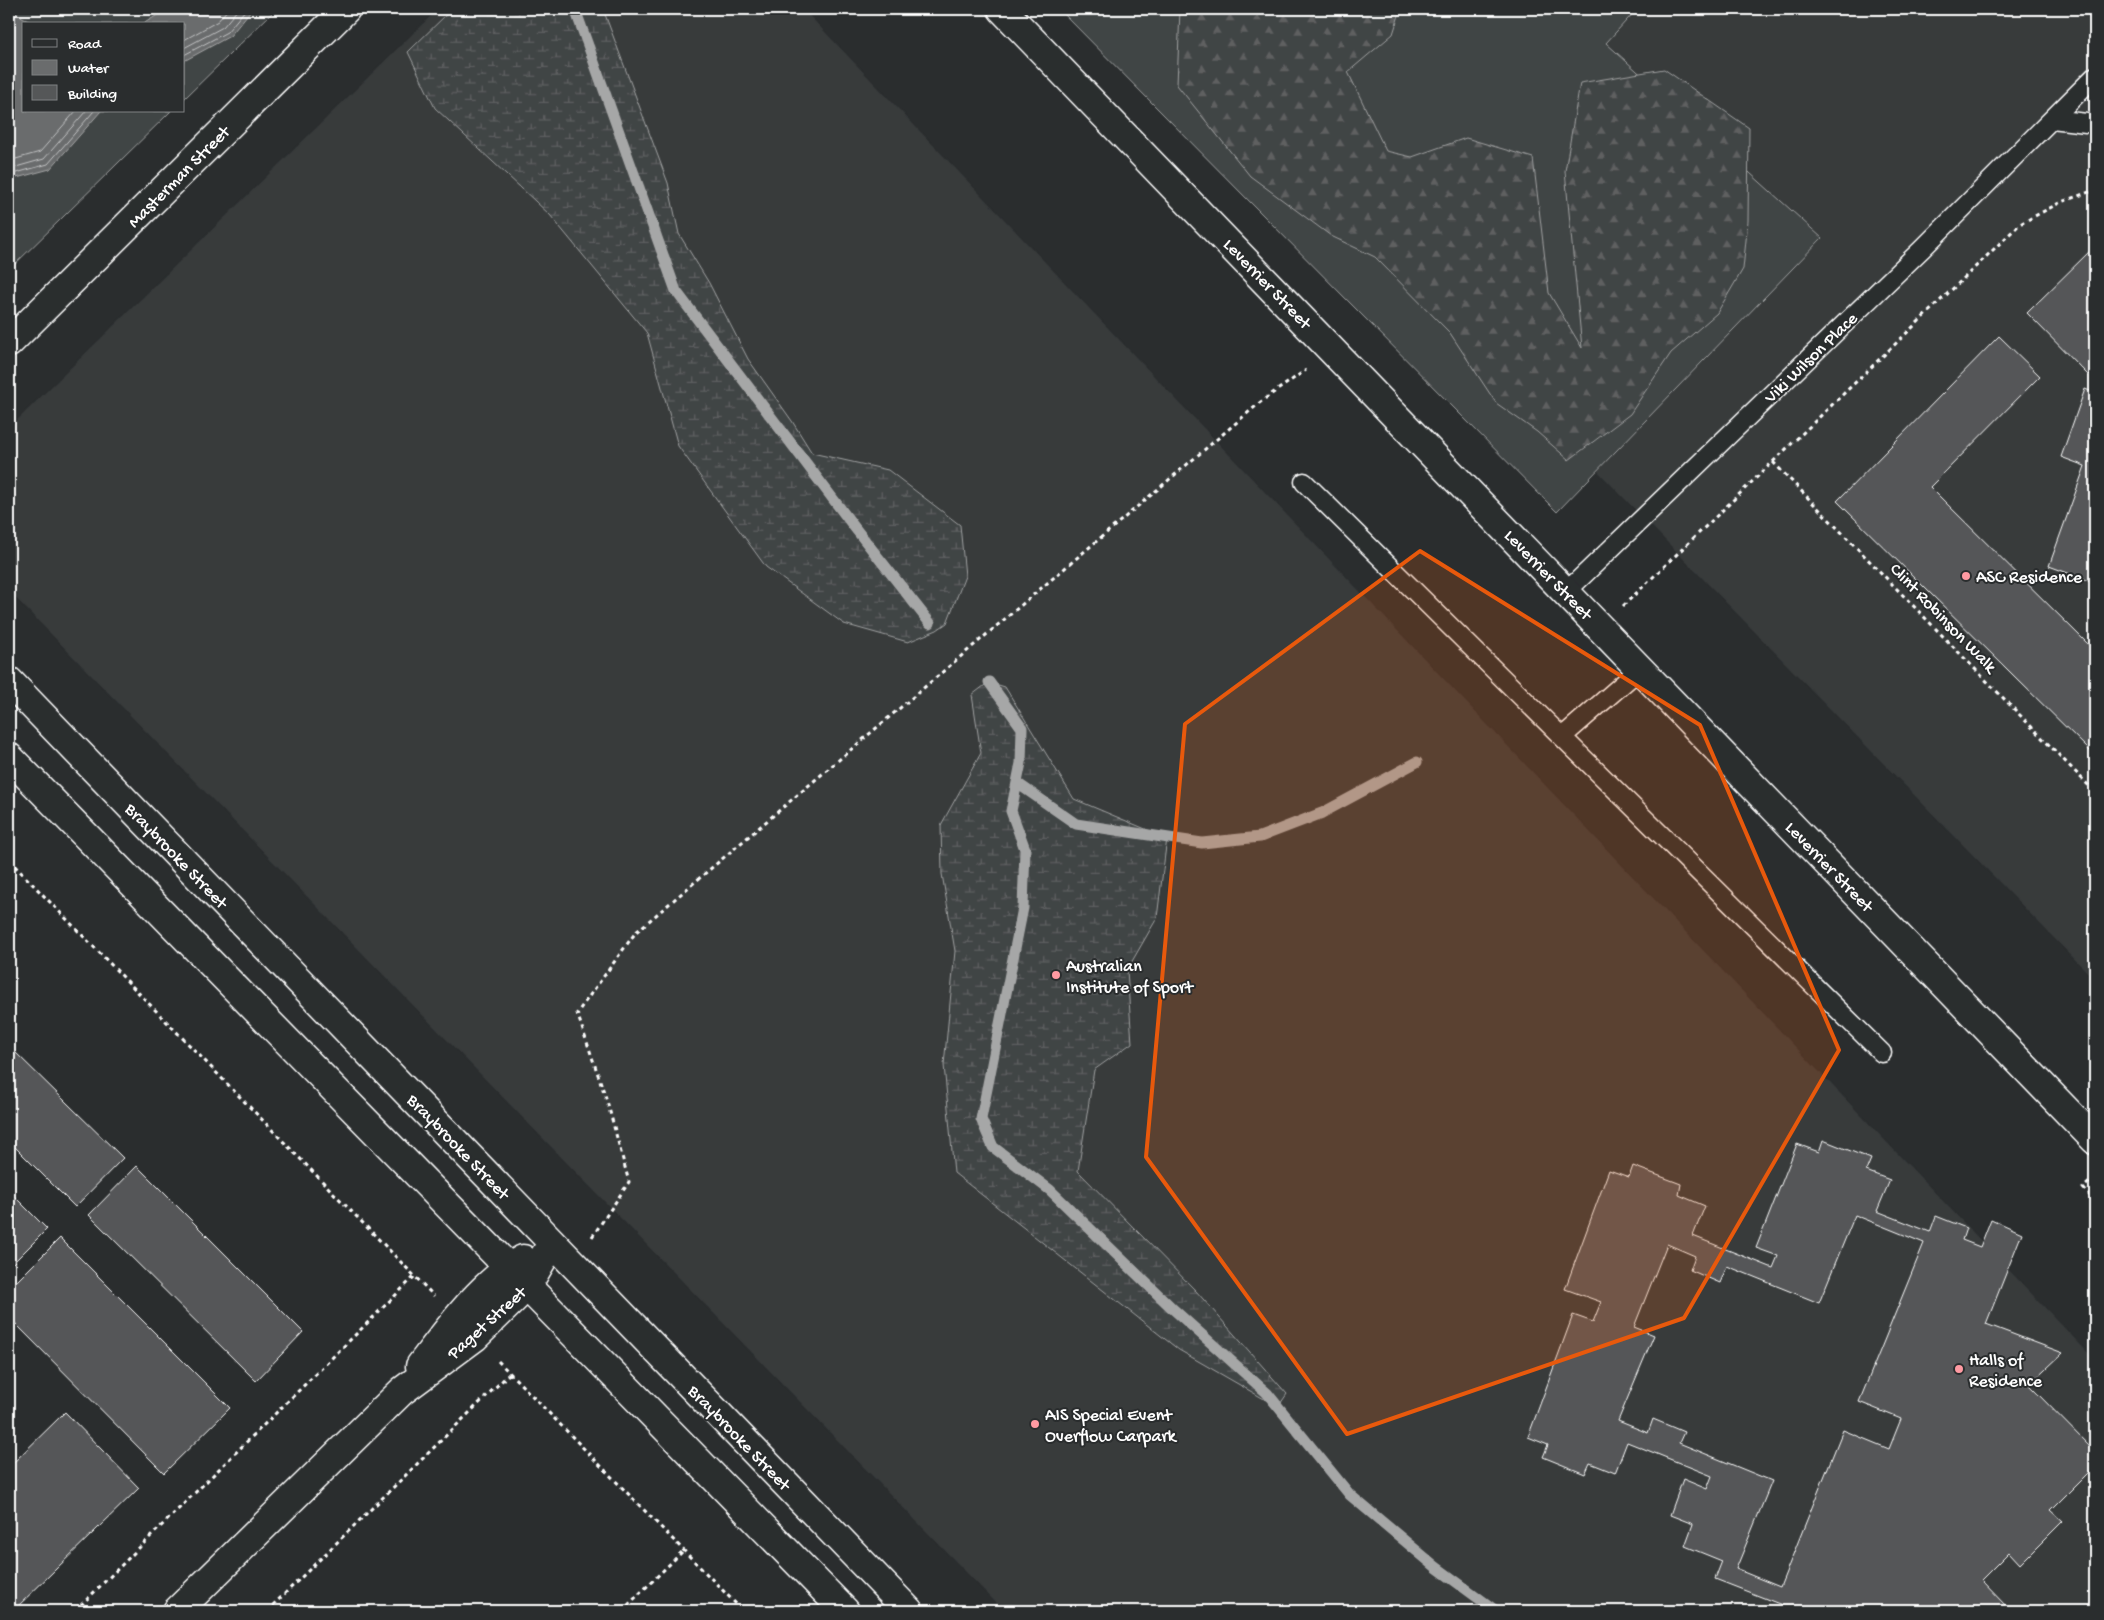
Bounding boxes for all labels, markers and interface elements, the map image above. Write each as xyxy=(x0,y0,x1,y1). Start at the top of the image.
legend xyxy=(22,22,185,112)
text: Road xyxy=(68,36,102,54)
text: Water xyxy=(68,60,110,78)
text: Building xyxy=(67,86,117,104)
street label: Masterman Street xyxy=(124,121,236,233)
street label: Leverrier Street xyxy=(1218,235,1316,336)
street label: Viki Wilson Place xyxy=(1760,309,1863,409)
street label: Leverrier Street xyxy=(1499,526,1597,627)
street label: Clint Robinson Walk xyxy=(1884,559,2001,679)
place label: ASC Residence xyxy=(1976,568,2083,589)
marker: ASC Residence xyxy=(1960,570,1972,582)
street label: Braybrooke Street xyxy=(119,799,232,915)
street label: Leverrier Street xyxy=(1780,818,1878,919)
place label: Australian Institute of Sport xyxy=(1066,957,1194,999)
marker: Australian Institute of Sport xyxy=(1050,969,1062,981)
street label: Braybrooke Street xyxy=(401,1090,514,1206)
street label: Paget Street xyxy=(443,1282,533,1365)
place label: Halls of Residence xyxy=(1969,1351,2043,1393)
marker: Halls of Residence xyxy=(1953,1363,1965,1375)
street label: Braybrooke Street xyxy=(682,1381,795,1497)
place label: AIS Special Event Overflow Carpark xyxy=(1045,1406,1178,1448)
marker: AIS Special Event Overflow Carpark xyxy=(1029,1418,1041,1430)

